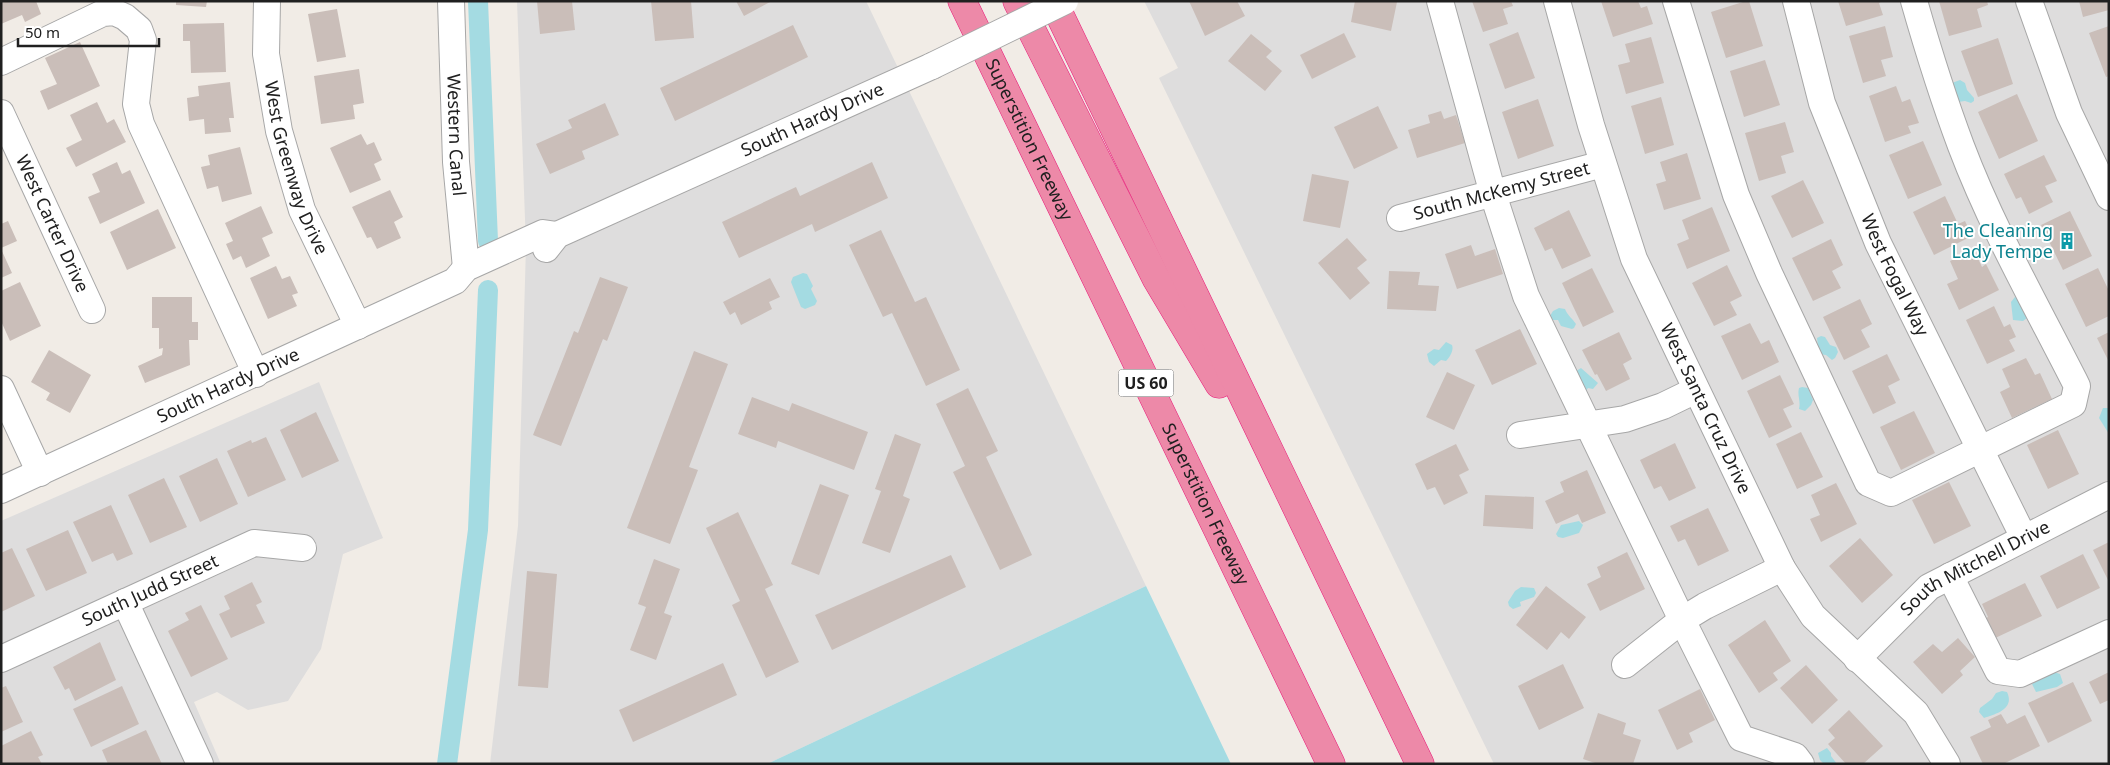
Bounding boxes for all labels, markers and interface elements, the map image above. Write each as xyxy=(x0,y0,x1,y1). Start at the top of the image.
scale bar xyxy=(18,15,159,47)
text: 50 m xyxy=(25,22,60,42)
street label: Superstition Freeway xyxy=(981,54,1080,225)
street label: Western Canal xyxy=(442,73,472,197)
street label: South Hardy Drive xyxy=(737,76,887,162)
street label: West Greenway Drive xyxy=(260,79,335,258)
street label: West Carter Drive xyxy=(11,151,95,296)
street label: South McKemy Street xyxy=(1410,155,1592,225)
street label: West Fogal Way xyxy=(1856,210,1935,340)
place label: The Cleaning Lady Tempe xyxy=(1943,218,2053,263)
building icon: The Cleaning Lady Tempe xyxy=(2057,231,2077,251)
street label: West Santa Cruz Drive xyxy=(1655,319,1758,497)
street label: South Hardy Drive xyxy=(153,341,303,428)
road number: US 60 xyxy=(1118,369,1174,396)
street label: Superstition Freeway xyxy=(1157,419,1256,590)
street label: South Mitchell Drive xyxy=(1894,514,2054,620)
street label: South Judd Street xyxy=(78,548,222,631)

